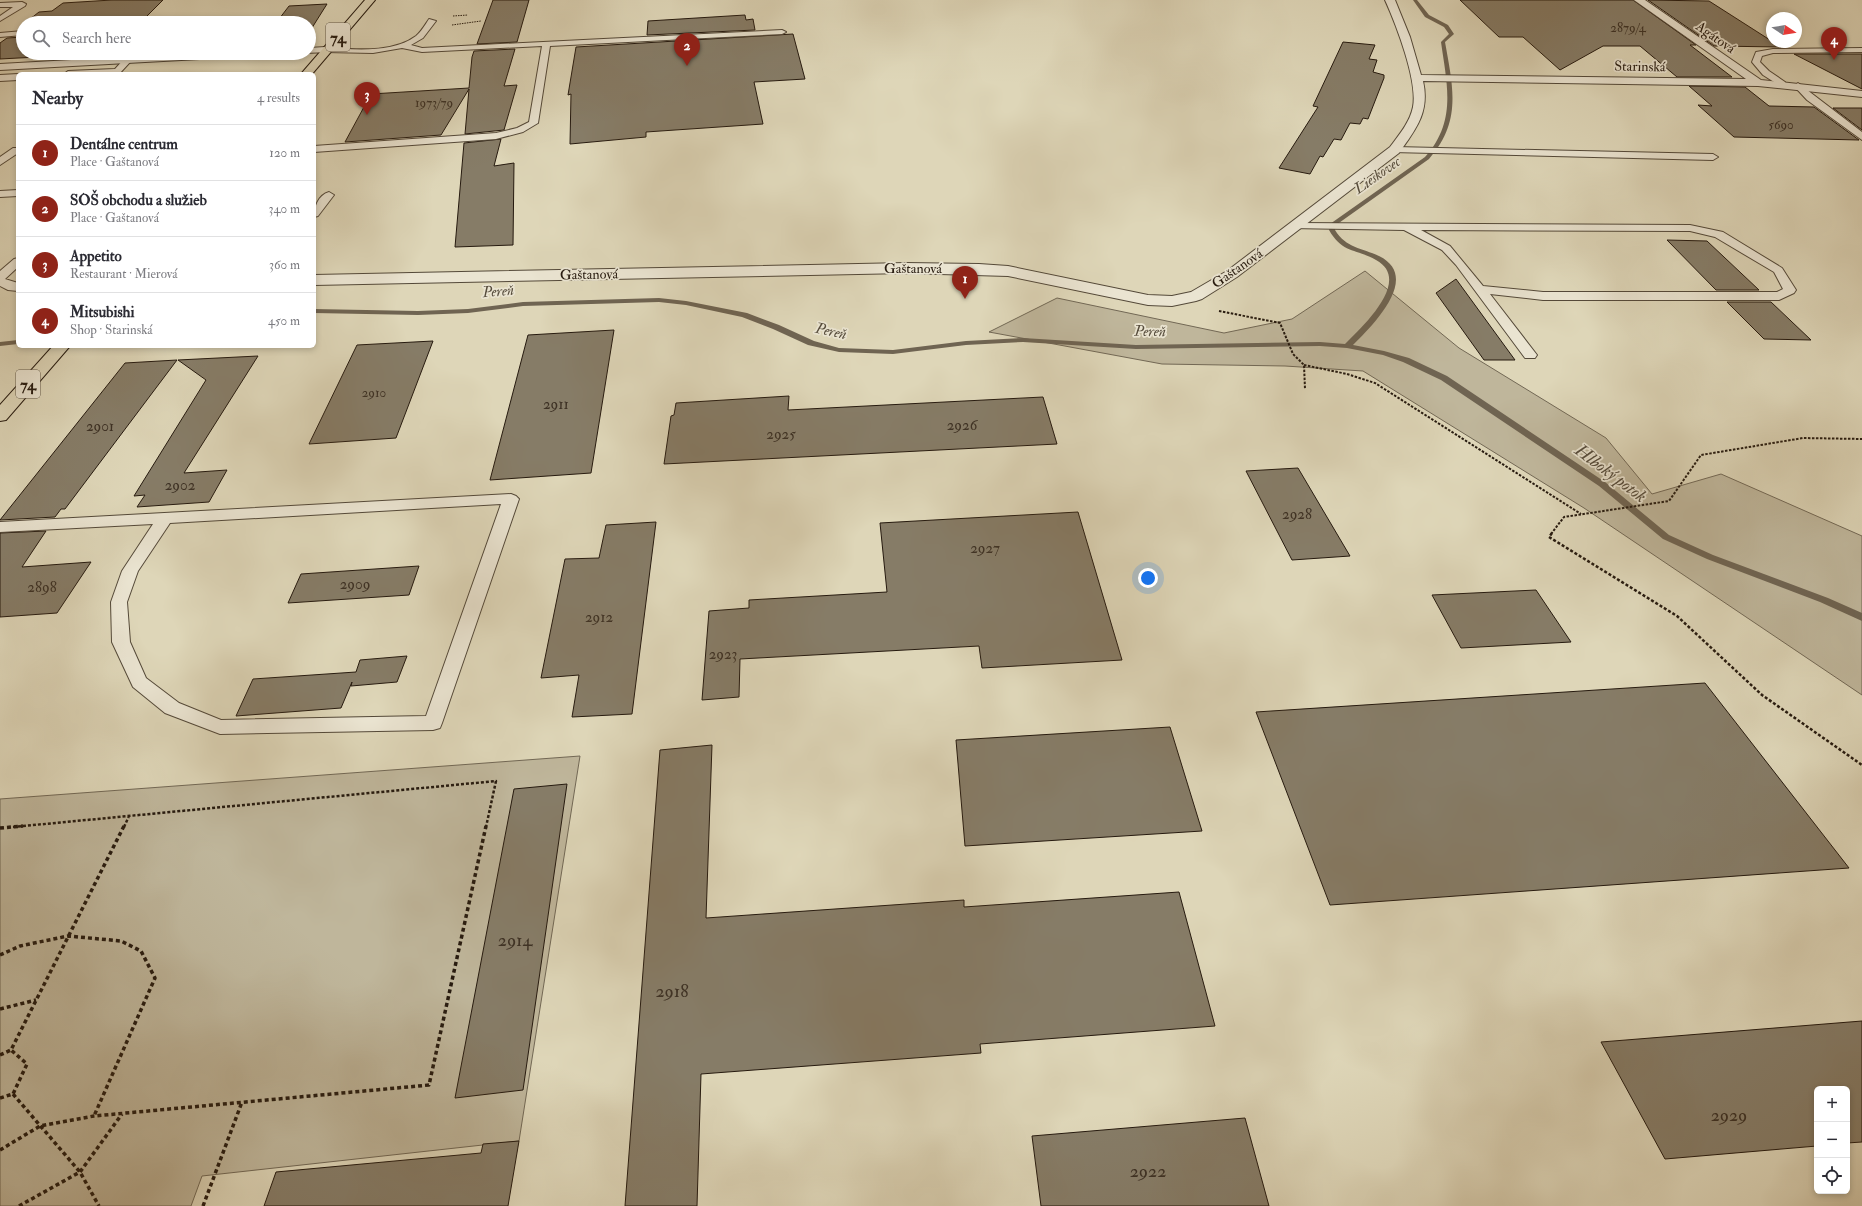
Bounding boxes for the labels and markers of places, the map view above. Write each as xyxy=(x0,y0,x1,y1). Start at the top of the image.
pin: 4 xyxy=(1821,27,1847,60)
pin: 2 xyxy=(674,33,700,66)
pin: 3 xyxy=(354,82,380,115)
pin: 1 xyxy=(952,266,978,299)

